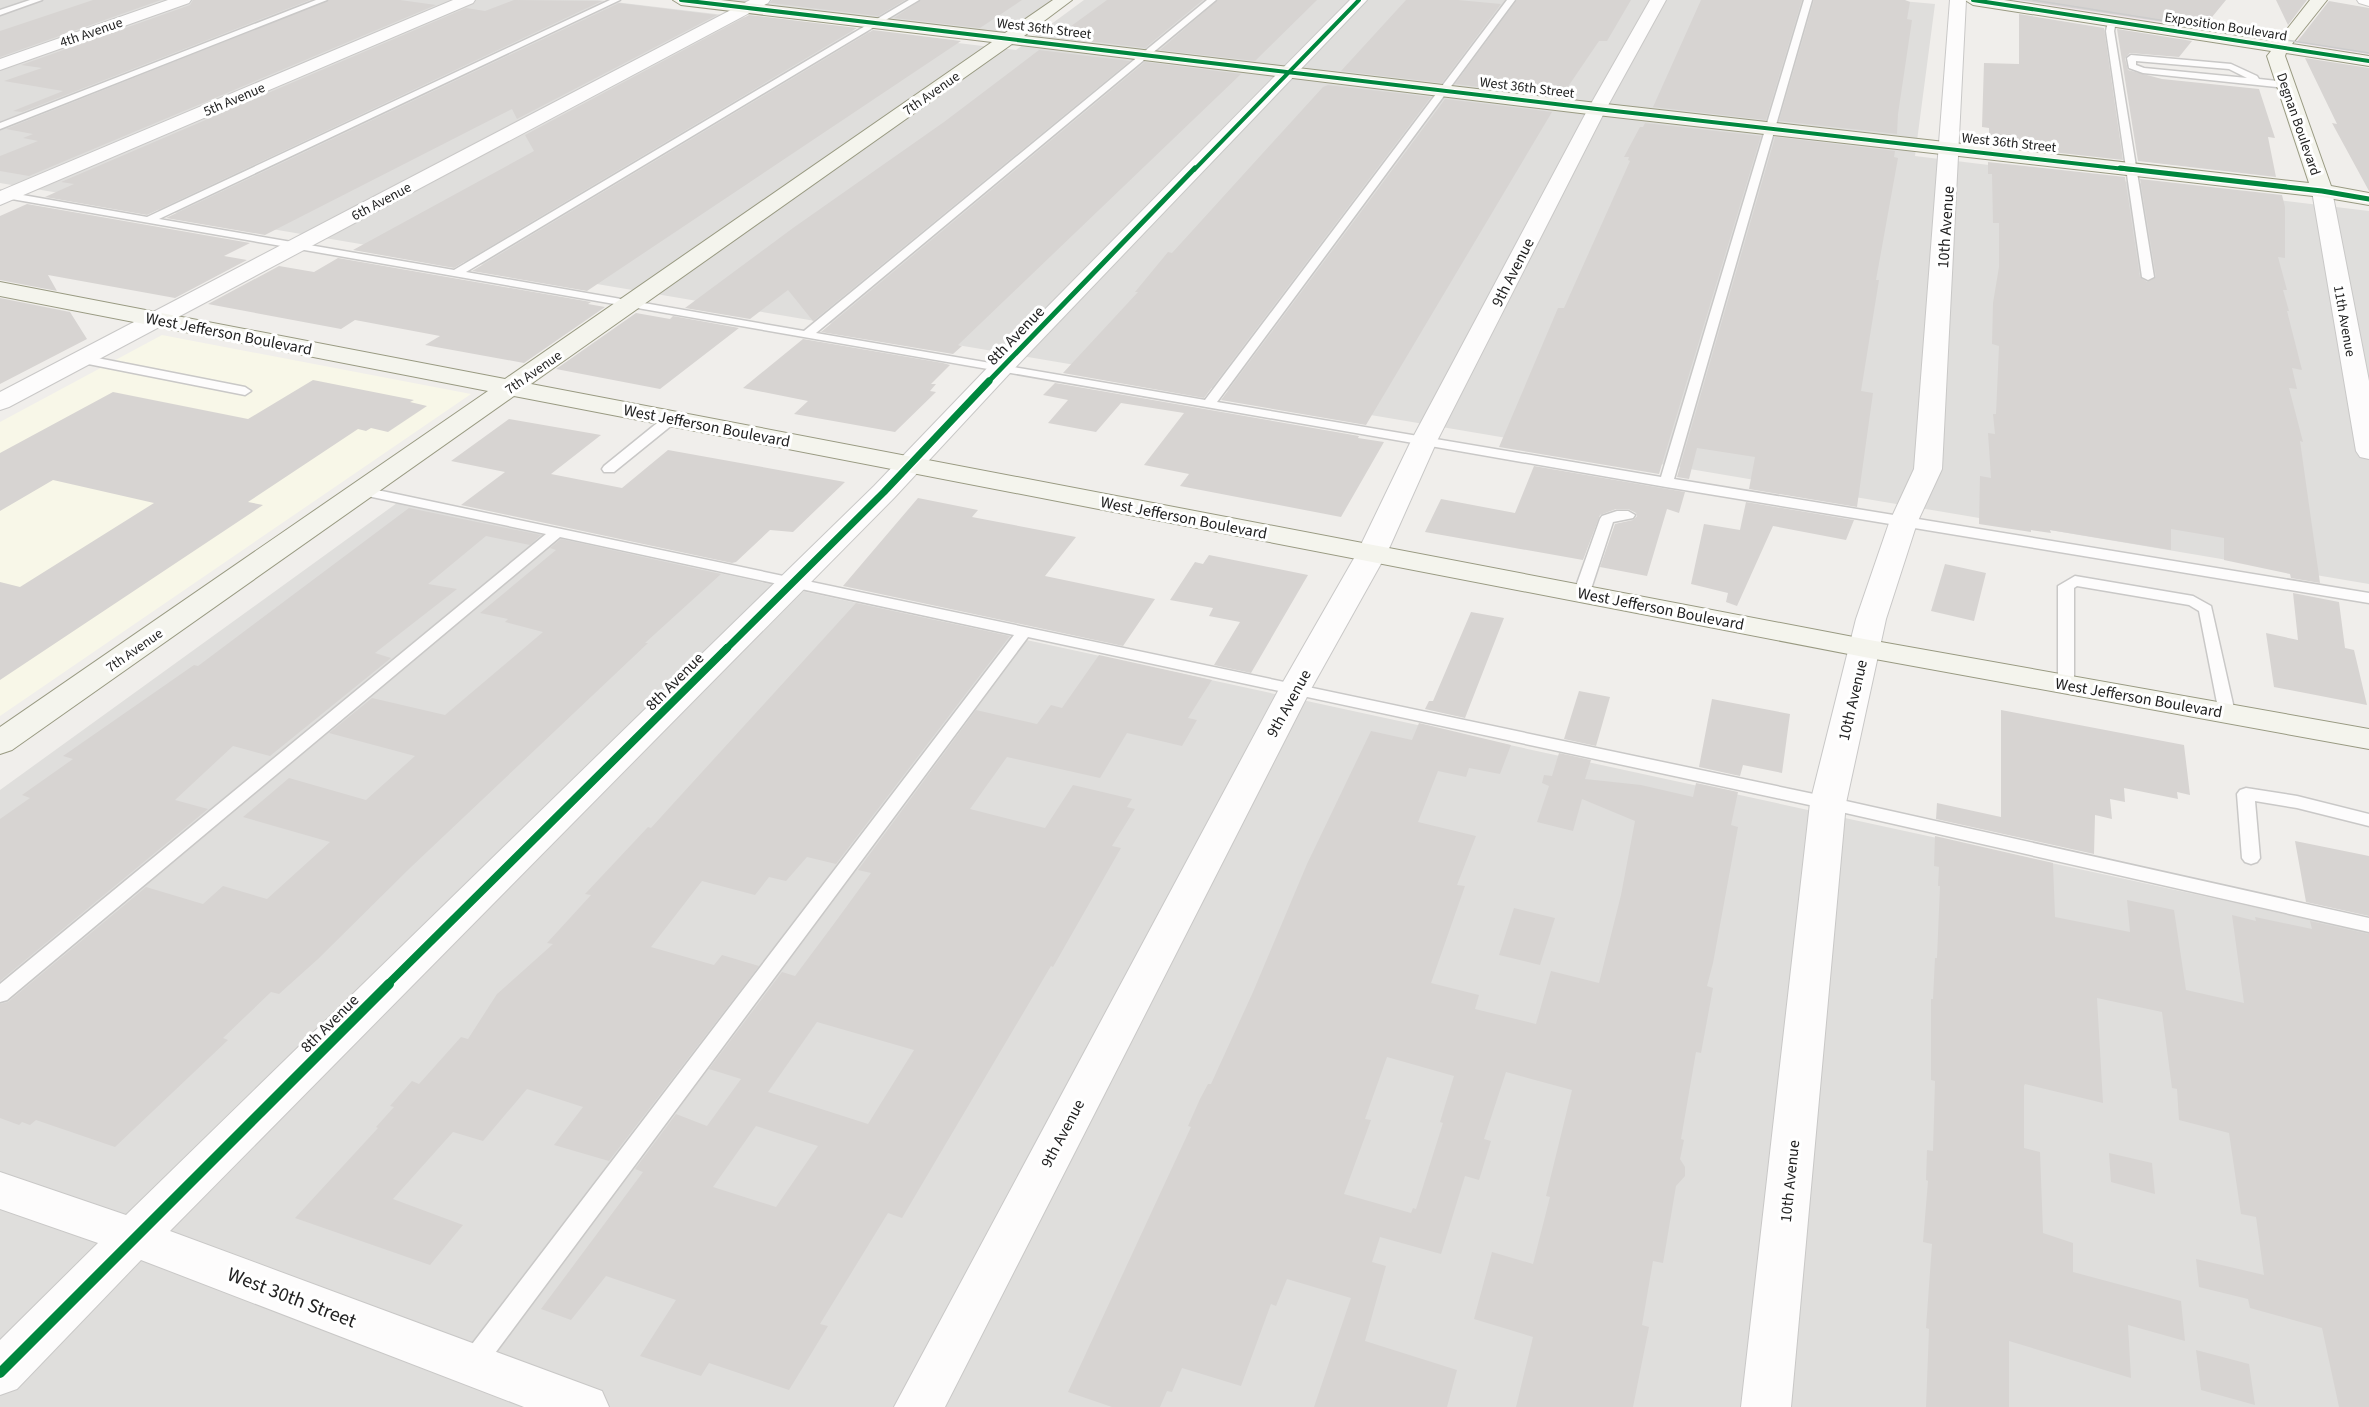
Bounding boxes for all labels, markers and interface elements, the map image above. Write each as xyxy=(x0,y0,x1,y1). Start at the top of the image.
street label: Exposition Boulevard xyxy=(2163,7,2289,47)
street label: 4th Avenue xyxy=(57,13,125,53)
street label: West 36th Street xyxy=(995,13,1093,45)
street label: 7th Avenue xyxy=(899,67,964,121)
street label: Degnan Boulevard xyxy=(2271,70,2325,178)
street label: West 36th Street xyxy=(1478,72,1576,104)
street label: 5th Avenue xyxy=(200,78,268,122)
street label: West 36th Street xyxy=(1961,128,2058,158)
street label: 6th Avenue xyxy=(348,178,415,226)
street label: 10th Avenue xyxy=(1932,185,1960,269)
street label: 9th Avenue xyxy=(1486,234,1540,311)
street label: 11th Avenue xyxy=(2328,284,2360,359)
street label: 8th Avenue xyxy=(982,301,1050,370)
street label: West Jefferson Boulevard xyxy=(144,307,314,361)
street label: 7th Avenue xyxy=(501,346,566,400)
street label: West Jefferson Boulevard xyxy=(622,399,792,453)
street label: West Jefferson Boulevard xyxy=(1099,491,1269,545)
street label: West Jefferson Boulevard xyxy=(1576,582,1746,636)
street label: 7th Avenue xyxy=(102,624,167,678)
street label: 8th Avenue xyxy=(641,648,709,716)
street label: 10th Avenue xyxy=(1833,657,1873,743)
street label: 9th Avenue xyxy=(1261,665,1317,741)
street label: West Jefferson Boulevard xyxy=(2054,672,2224,724)
street label: 8th Avenue xyxy=(296,990,364,1058)
street label: 9th Avenue xyxy=(1036,1095,1090,1172)
street label: 10th Avenue xyxy=(1775,1139,1805,1223)
street label: West 30th Street xyxy=(223,1260,360,1335)

